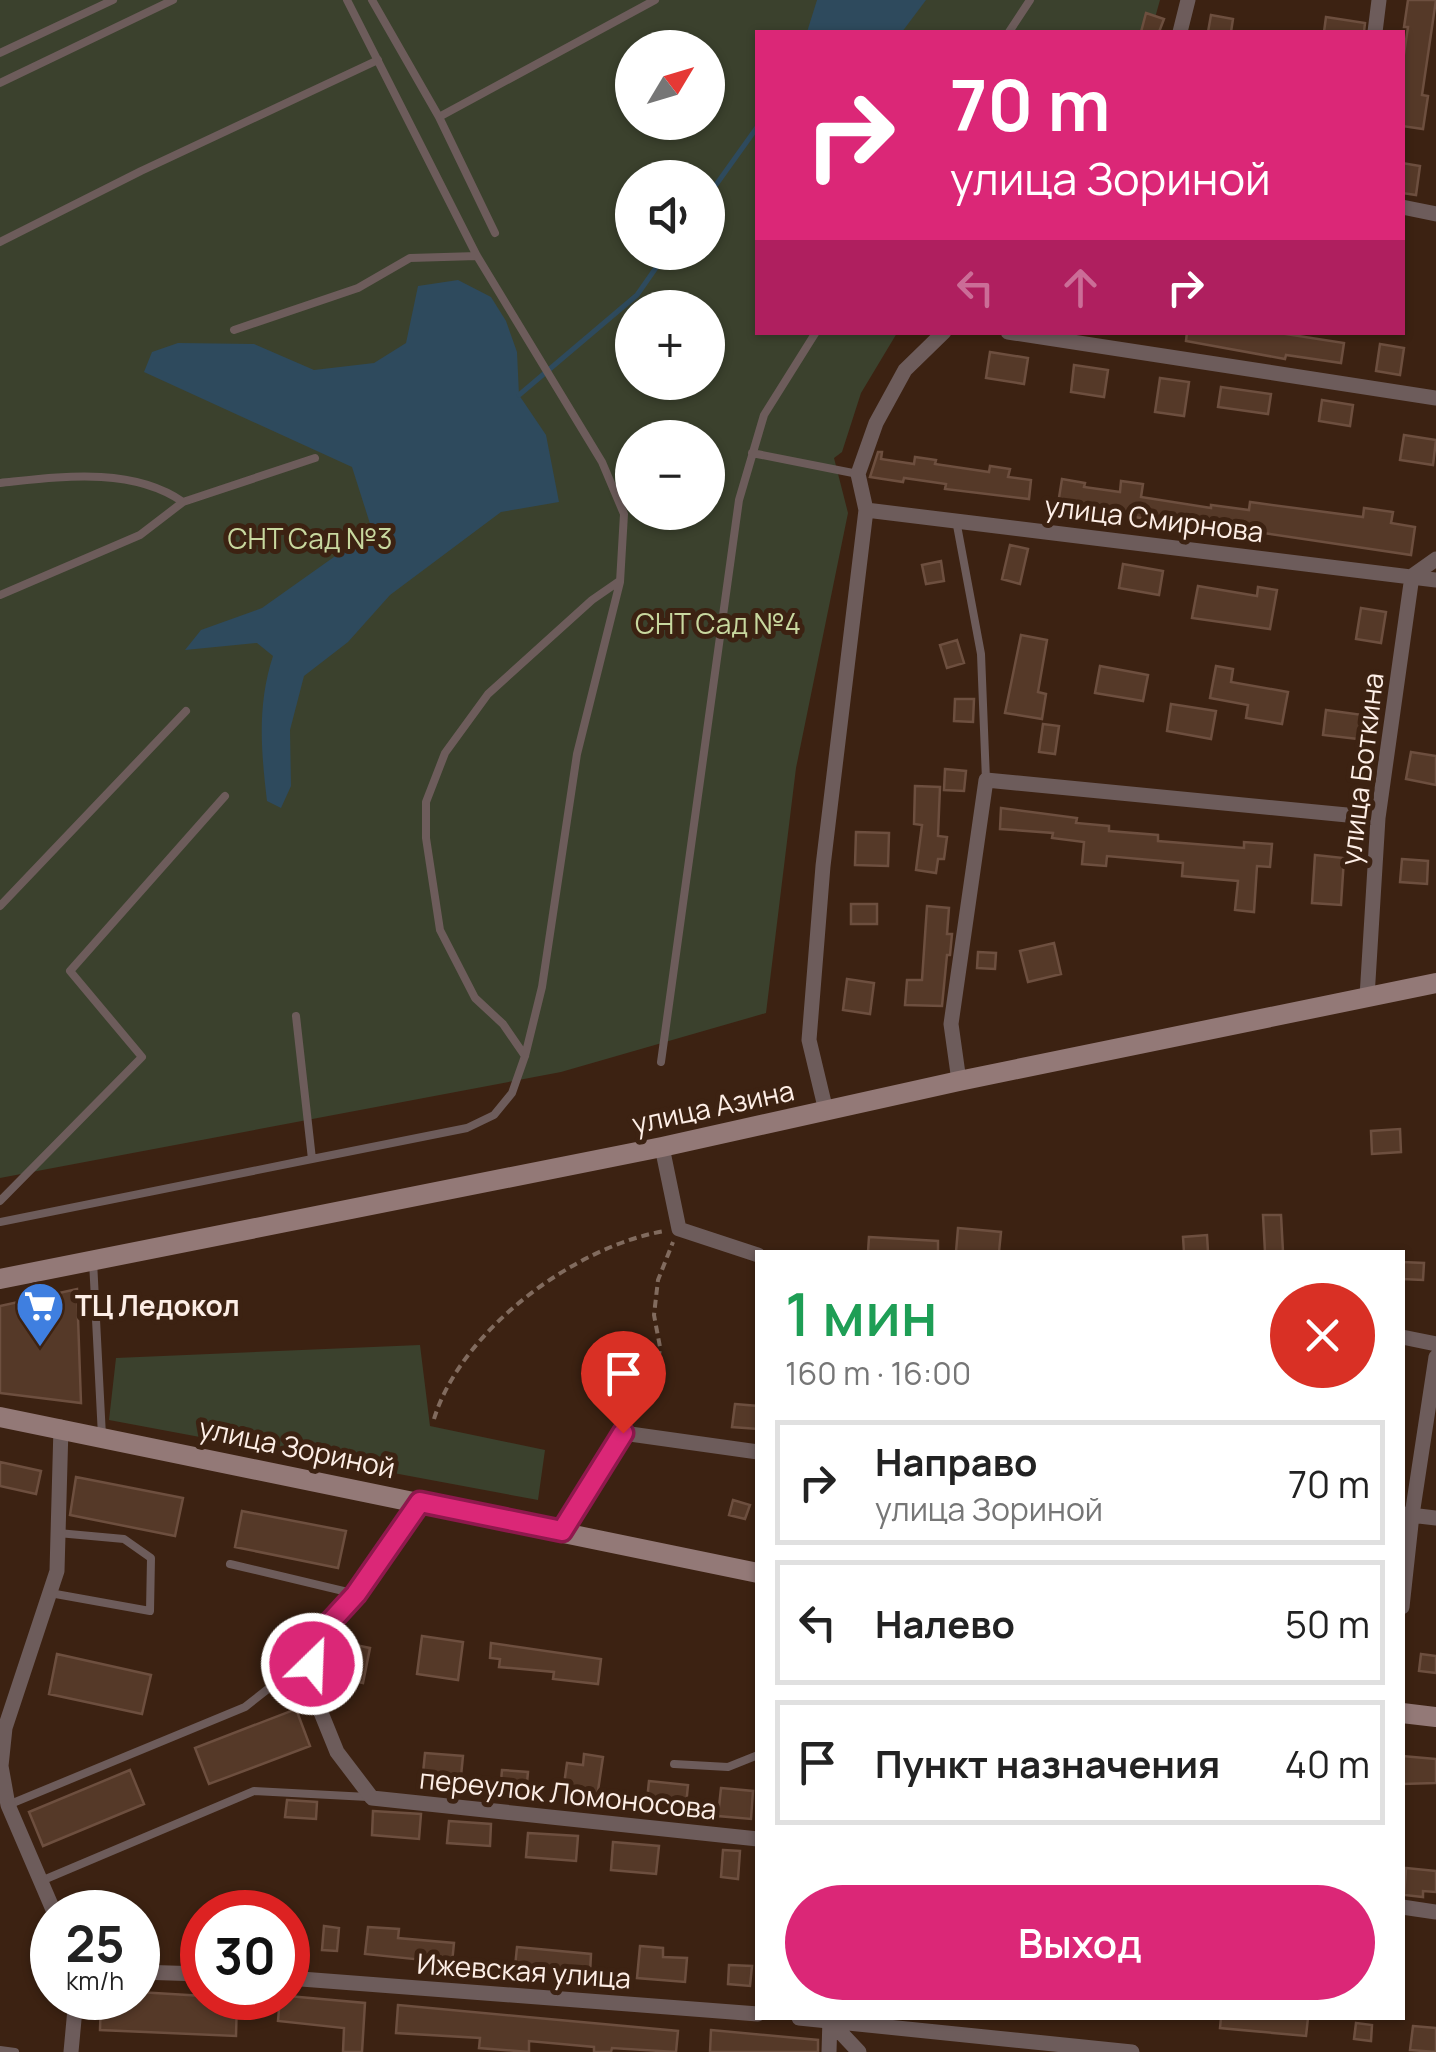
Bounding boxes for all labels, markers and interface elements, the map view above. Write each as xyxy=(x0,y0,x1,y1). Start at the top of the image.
north arrow xyxy=(615,30,725,140)
map controls xyxy=(615,30,725,530)
text: 70 m xyxy=(950,56,1110,152)
icon: right xyxy=(785,70,915,200)
text: улица Зориной xyxy=(950,147,1271,209)
button: sound xyxy=(615,160,725,270)
icon: left xyxy=(948,260,1003,315)
icon: ahead xyxy=(1053,260,1108,315)
icon: right xyxy=(1158,260,1213,315)
button: + xyxy=(615,290,725,400)
button: − xyxy=(615,420,725,530)
street label: улица Смирнова xyxy=(1042,486,1266,550)
park label: СНТ Сад №3 xyxy=(227,519,393,557)
park label: СНТ Сад №4 xyxy=(635,604,801,642)
street label: улица Боткина xyxy=(1330,670,1392,867)
street label: улица Азина xyxy=(628,1070,797,1142)
text: 1 мин xyxy=(785,1272,938,1354)
supermarket icon: ТЦ Ледокол xyxy=(14,1280,66,1348)
button: close xyxy=(1270,1283,1375,1388)
place label: ТЦ Ледокол xyxy=(75,1286,240,1324)
pin xyxy=(581,1331,666,1434)
icon: arrive xyxy=(596,1346,651,1401)
text: 160 m · 16:00 xyxy=(785,1351,971,1395)
street label: улица Зориной xyxy=(196,1408,399,1486)
text: Направо xyxy=(875,1435,1037,1487)
icon: right xyxy=(790,1455,845,1510)
text: 70 m xyxy=(1288,1457,1370,1509)
text: улица Зориной xyxy=(875,1487,1103,1531)
icon: left xyxy=(790,1595,845,1650)
text: Налево xyxy=(875,1597,1015,1649)
text: 50 m xyxy=(1285,1597,1370,1649)
position arrow xyxy=(260,1612,364,1716)
icon: arrive xyxy=(790,1735,845,1790)
text: Пункт назначения xyxy=(875,1737,1220,1789)
text: 40 m xyxy=(1285,1737,1370,1789)
street label: переулок Ломоносова xyxy=(418,1758,719,1828)
button: Выход xyxy=(785,1885,1375,2000)
speed limit sign: 30 xyxy=(180,1890,310,2020)
text: 25 xyxy=(65,1909,125,1977)
street label: Ижевская улица xyxy=(416,1944,632,1996)
text: km/h xyxy=(66,1963,124,1998)

